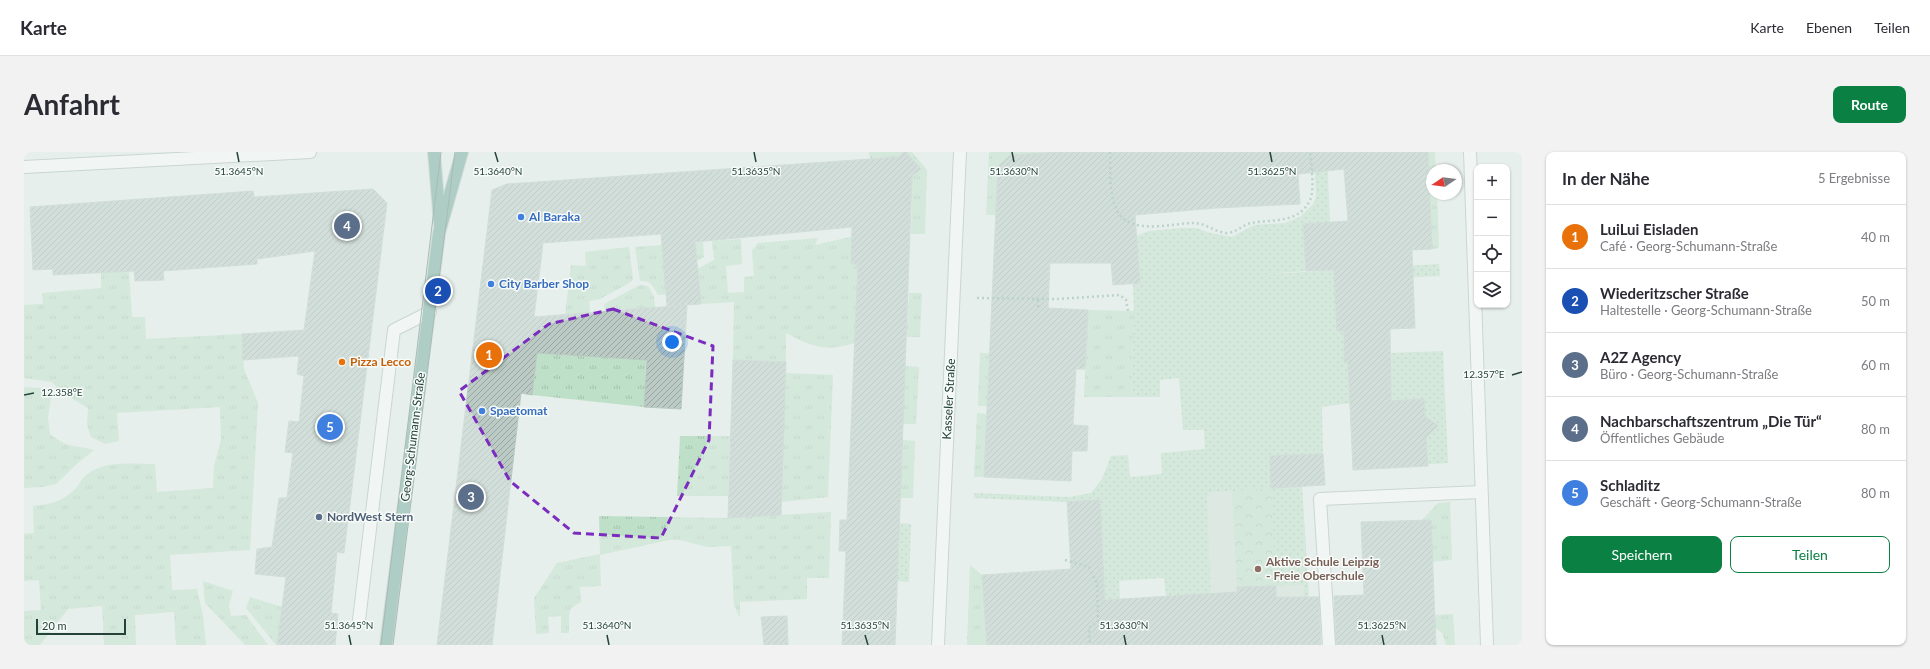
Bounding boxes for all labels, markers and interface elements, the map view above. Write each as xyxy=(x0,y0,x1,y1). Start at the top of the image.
text: Karte xyxy=(20,16,67,39)
text: Karte xyxy=(1750,19,1784,36)
text: Ebenen xyxy=(1806,19,1852,36)
text: Teilen xyxy=(1874,19,1910,36)
button: Route xyxy=(1833,86,1906,123)
text: Anfahrt xyxy=(24,87,120,121)
north arrow xyxy=(1426,164,1462,200)
map controls xyxy=(1474,164,1510,308)
button: + xyxy=(1474,164,1510,200)
text: 51.3645°N xyxy=(215,165,263,177)
text: 51.3640°N xyxy=(474,165,522,177)
text: 51.3635°N xyxy=(732,165,780,177)
text: 51.3630°N xyxy=(990,165,1038,177)
text: 51.3625°N xyxy=(1248,165,1296,177)
text: In der Nähe xyxy=(1562,168,1650,189)
text: 5 Ergebnisse xyxy=(1818,170,1890,186)
button: − xyxy=(1474,200,1510,236)
place label: Al Baraka xyxy=(528,209,580,224)
pin: 4 xyxy=(334,211,360,241)
marker: Al Baraka xyxy=(516,212,526,222)
text: LuiLui Eisladen xyxy=(1600,220,1698,238)
text: 1 xyxy=(1571,229,1579,245)
text: 40 m xyxy=(1861,229,1890,245)
button: locate xyxy=(1474,236,1510,272)
text: Café · Georg-Schumann-Straße xyxy=(1600,238,1777,254)
button: layers xyxy=(1474,272,1510,308)
pin: 2 xyxy=(425,276,451,306)
place label: City Barber Shop xyxy=(499,276,589,291)
marker: City Barber Shop xyxy=(486,279,496,289)
text: Wiederitzscher Straße xyxy=(1600,284,1749,302)
text: 2 xyxy=(1571,293,1579,309)
text: 50 m xyxy=(1861,293,1890,309)
text: Haltestelle · Georg-Schumann-Straße xyxy=(1600,302,1812,318)
your location xyxy=(662,332,682,352)
pin: 1 xyxy=(476,340,502,370)
text: A2Z Agency xyxy=(1600,348,1681,366)
place label: Pizza Lecco xyxy=(350,354,411,369)
marker: Pizza Lecco xyxy=(337,357,347,367)
text: 3 xyxy=(1571,357,1579,373)
text: 60 m xyxy=(1861,357,1890,373)
street label: Kasseler Straße xyxy=(939,358,958,440)
text: Büro · Georg-Schumann-Straße xyxy=(1600,366,1778,382)
text: 12.357°E xyxy=(1463,368,1505,380)
street label: Georg-Schumann-Straße xyxy=(397,371,428,502)
text: 12.358°E xyxy=(41,386,83,398)
place label: Spaetomat xyxy=(490,403,548,418)
marker: Spaetomat xyxy=(477,406,487,416)
pin: 5 xyxy=(317,412,343,442)
text: Nachbarschaftszentrum „Die Tür“ xyxy=(1600,412,1822,430)
text: 4 xyxy=(1571,421,1579,437)
text: 80 m xyxy=(1861,421,1890,437)
text: Öffentliches Gebäude xyxy=(1600,430,1724,446)
text: Schladitz xyxy=(1600,476,1660,494)
pin: 3 xyxy=(458,482,484,512)
text: 5 xyxy=(1571,485,1579,501)
text: 80 m xyxy=(1861,485,1890,501)
text: Geschäft · Georg-Schumann-Straße xyxy=(1600,494,1802,510)
place label: NordWest Stern xyxy=(327,509,414,524)
marker: NordWest Stern xyxy=(314,512,324,522)
button: Speichern xyxy=(1562,536,1722,573)
button: Teilen xyxy=(1730,536,1890,573)
place label: Aktive Schule Leipzig - Freie Oberschule xyxy=(1265,554,1380,583)
marker: Aktive Schule Leipzig - Freie Oberschule xyxy=(1253,564,1263,574)
scale bar xyxy=(36,617,126,636)
text: 20 m xyxy=(42,619,67,632)
text: 51.3645°N xyxy=(325,619,373,631)
text: 51.3640°N xyxy=(583,619,631,631)
text: 51.3635°N xyxy=(841,619,889,631)
text: 51.3630°N xyxy=(1100,619,1148,631)
text: 51.3625°N xyxy=(1358,619,1406,631)

